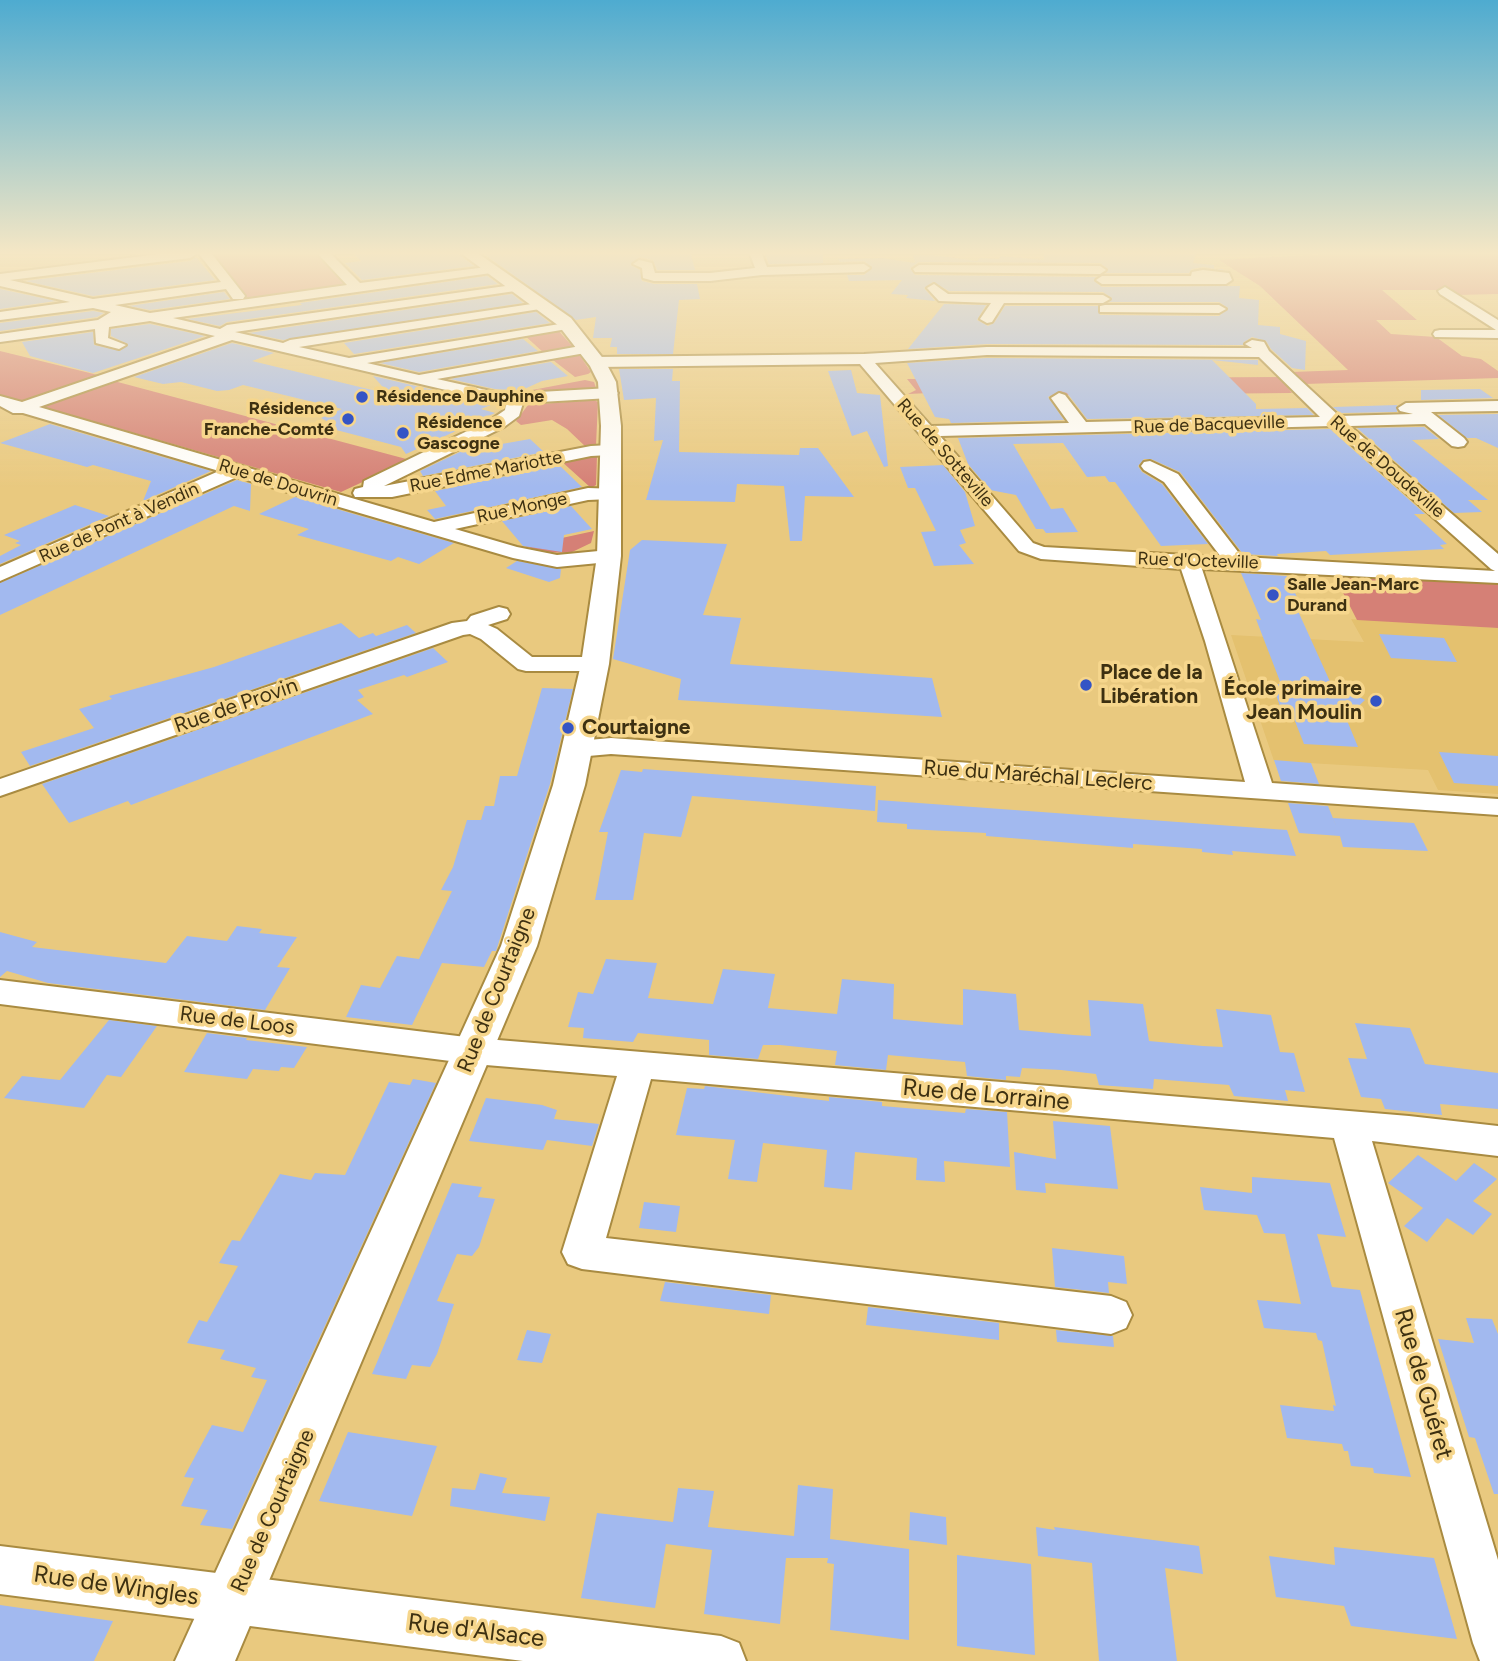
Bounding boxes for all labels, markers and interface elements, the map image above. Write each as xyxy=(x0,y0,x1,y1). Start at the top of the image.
place label: Résidence Dauphine xyxy=(376,386,544,408)
marker: Résidence Dauphine xyxy=(354,389,370,405)
street label: Rue de Sotteville xyxy=(892,394,998,512)
place label: Résidence Franche-Comté xyxy=(204,398,334,440)
marker: Résidence Franche-Comté xyxy=(340,411,356,427)
street label: Rue de Doudeville xyxy=(1325,411,1449,523)
place label: Résidence Gascogne xyxy=(417,412,502,454)
street label: Rue de Bacqueville xyxy=(1133,412,1285,438)
marker: Résidence Gascogne xyxy=(395,425,411,441)
street label: Rue Edme Mariotte xyxy=(408,447,564,497)
street label: Rue de Douvrin xyxy=(216,455,340,511)
street label: Rue de Pont à Vendin xyxy=(36,478,202,568)
street label: Rue Monge xyxy=(475,488,569,528)
street label: Rue d'Octeville xyxy=(1137,548,1259,574)
place label: Salle Jean-Marc Durand xyxy=(1287,574,1419,616)
marker: Salle Jean-Marc Durand xyxy=(1265,587,1281,603)
place label: Place de la Libération xyxy=(1100,660,1203,710)
street label: Rue de Provin xyxy=(171,673,301,739)
place label: École primaire Jean Moulin xyxy=(1223,676,1362,726)
marker: Place de la Libération xyxy=(1078,677,1094,693)
marker: École primaire Jean Moulin xyxy=(1368,693,1384,709)
place label: Courtaigne xyxy=(582,715,690,741)
marker: Courtaigne xyxy=(560,720,576,736)
street label: Rue du Maréchal Leclerc xyxy=(923,755,1153,797)
street label: Rue de Courtaigne xyxy=(452,904,542,1076)
street label: Rue de Loos xyxy=(178,1001,296,1041)
street label: Rue de Lorraine xyxy=(901,1073,1071,1117)
street label: Rue de Guéret xyxy=(1388,1305,1458,1463)
street label: Rue de Courtaigne xyxy=(226,1426,320,1596)
street label: Rue de Wingles xyxy=(32,1560,200,1612)
street label: Rue d'Alsace xyxy=(406,1608,546,1654)

